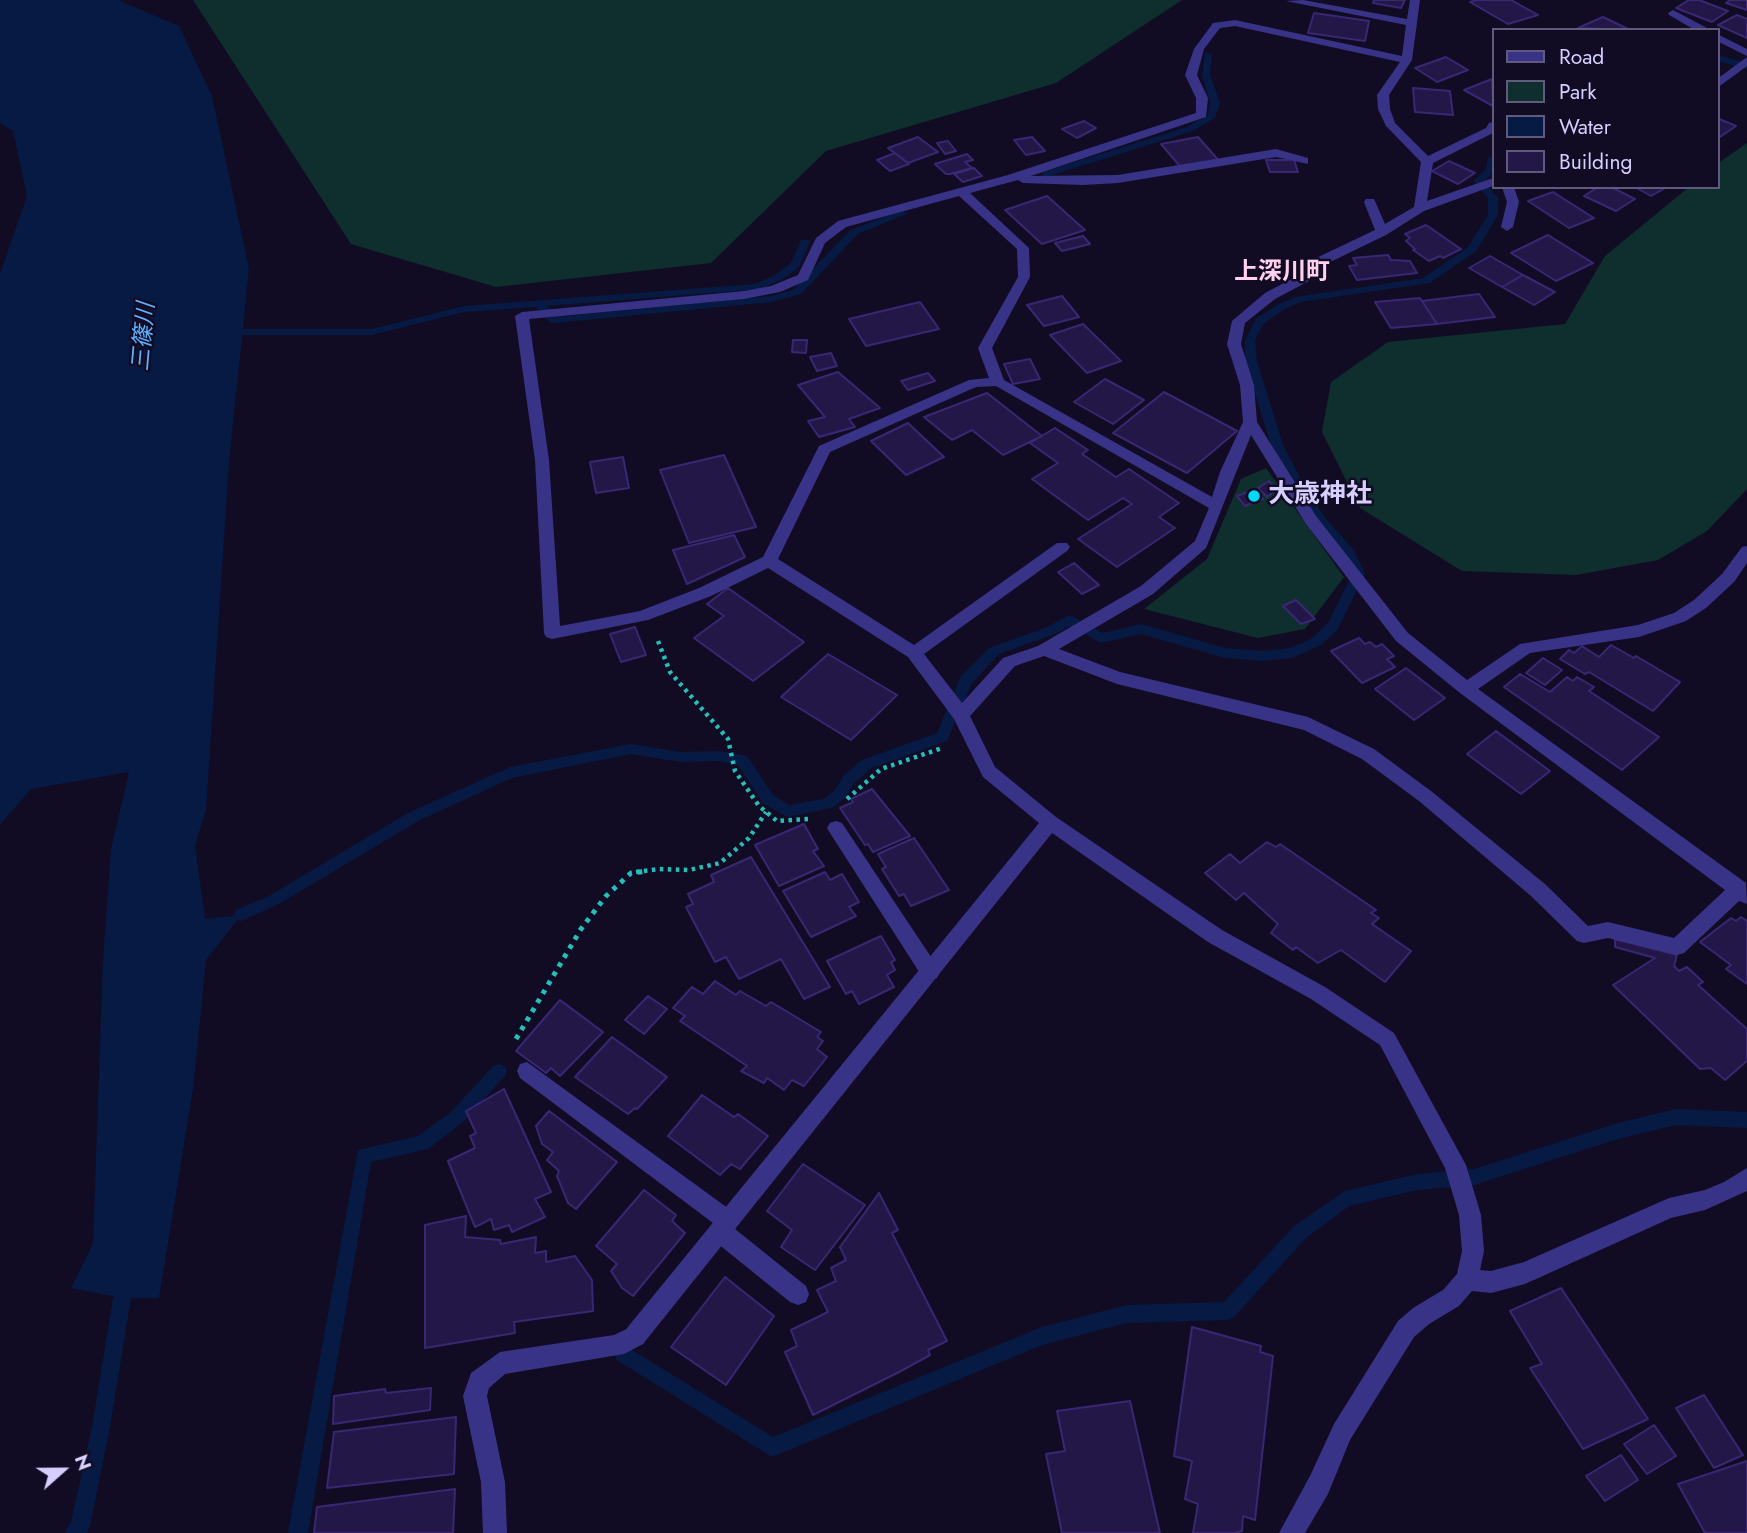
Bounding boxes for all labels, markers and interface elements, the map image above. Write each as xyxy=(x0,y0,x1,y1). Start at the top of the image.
legend xyxy=(1492,28,1719,189)
text: Road xyxy=(1559,42,1604,72)
text: Park xyxy=(1559,77,1596,107)
text: Water xyxy=(1559,112,1611,142)
text: Building xyxy=(1559,147,1632,177)
district label: 上深川町 xyxy=(1234,259,1330,287)
water label: 三篠川 xyxy=(128,301,162,373)
place label: 大歳神社 xyxy=(1268,480,1372,512)
marker: 大歳神社 xyxy=(1246,488,1262,504)
north arrow xyxy=(28,1435,98,1505)
text: N xyxy=(68,1450,98,1474)

